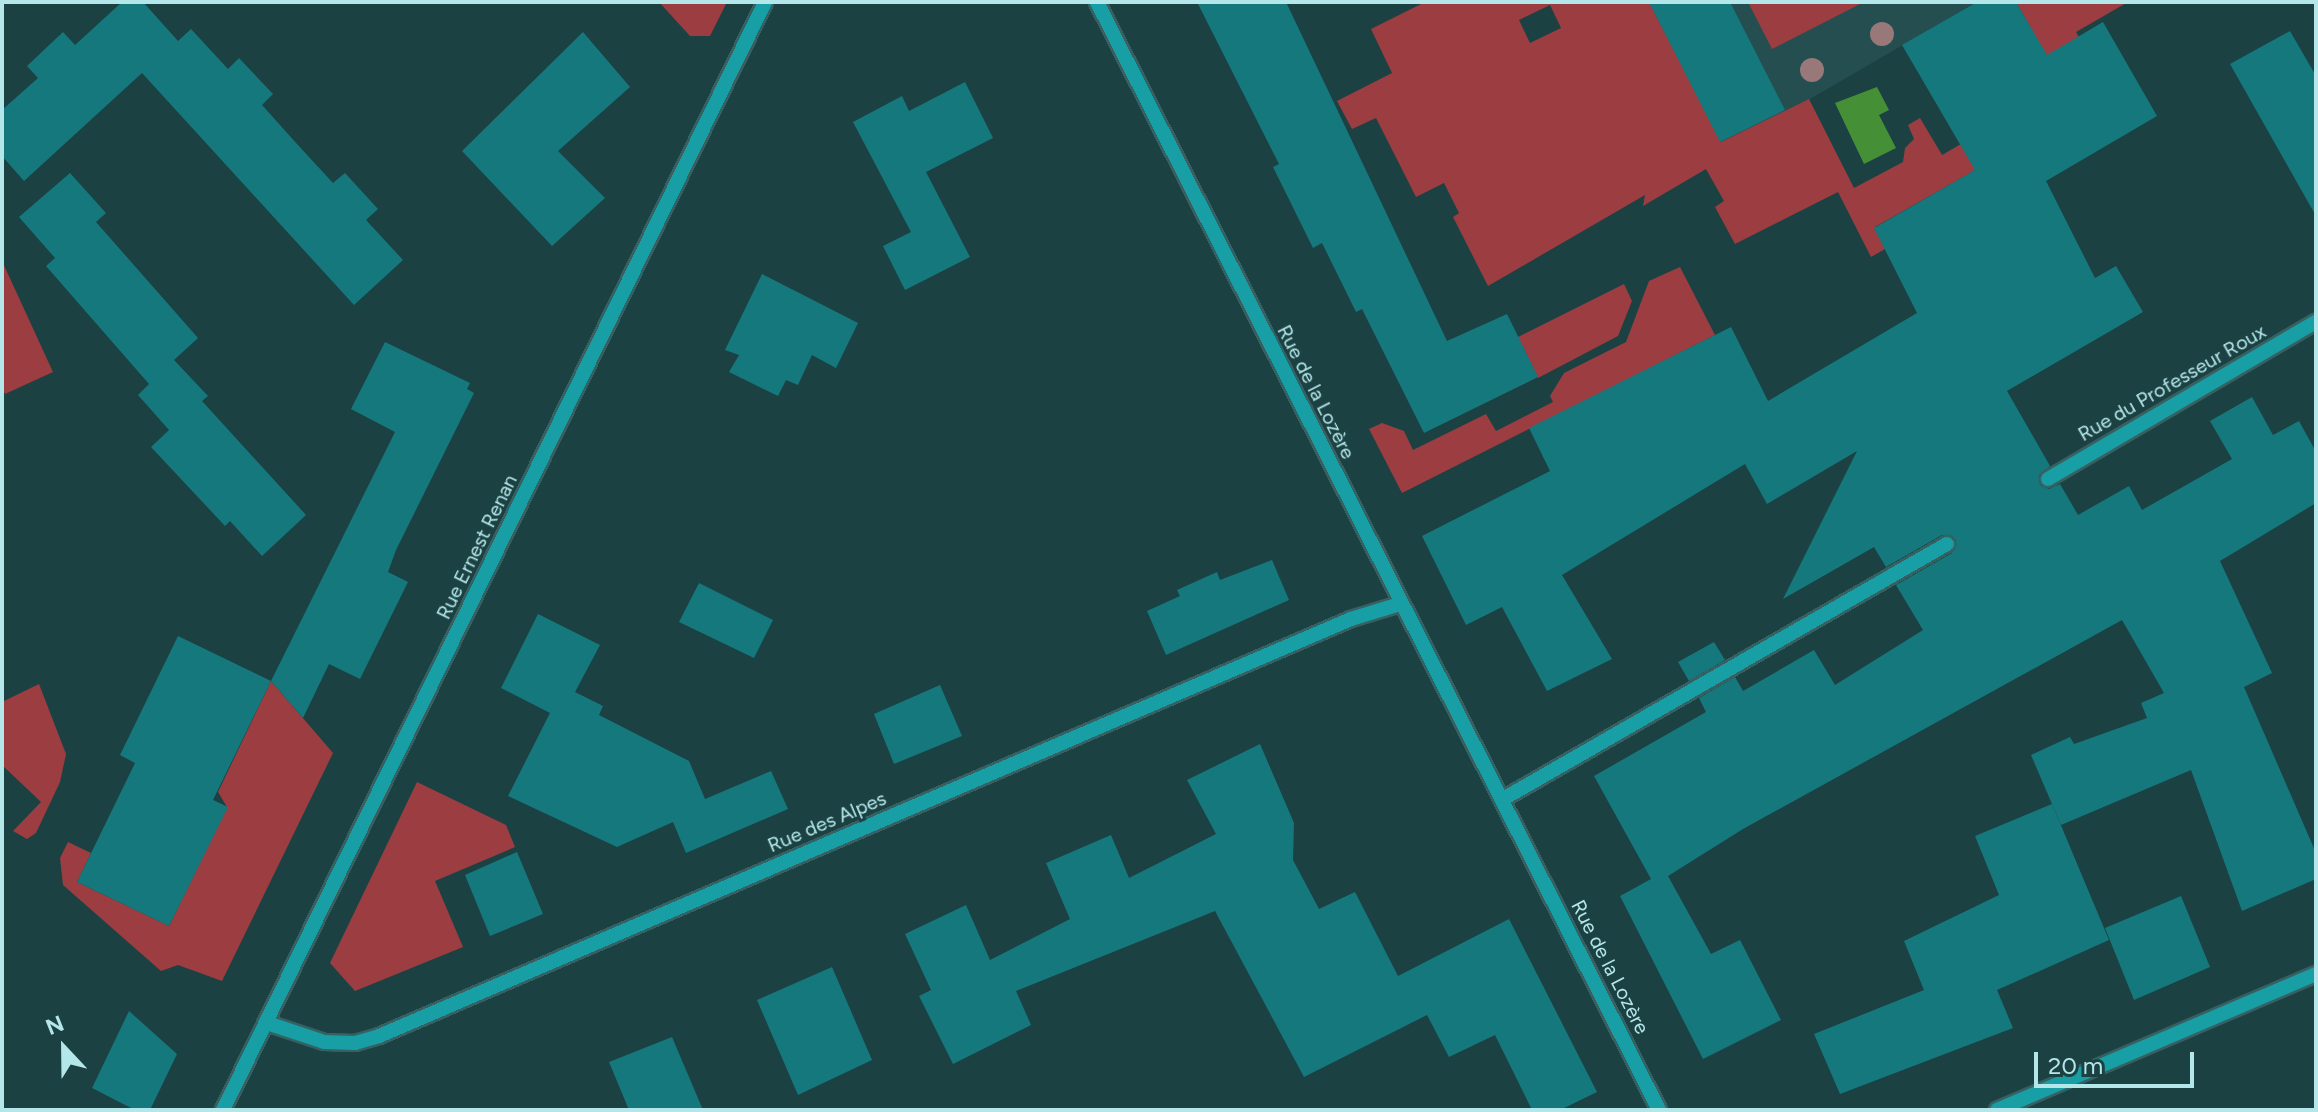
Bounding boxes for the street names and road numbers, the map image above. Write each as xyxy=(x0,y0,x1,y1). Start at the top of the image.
street label: Rue du Professeur Roux xyxy=(2074,319,2270,447)
street label: Rue de la Lozère xyxy=(1272,321,1360,463)
street label: Rue Ernest Renan xyxy=(432,471,522,623)
street label: Rue des Alpes xyxy=(764,786,890,858)
street label: Rue de la Lozère xyxy=(1566,896,1654,1038)

